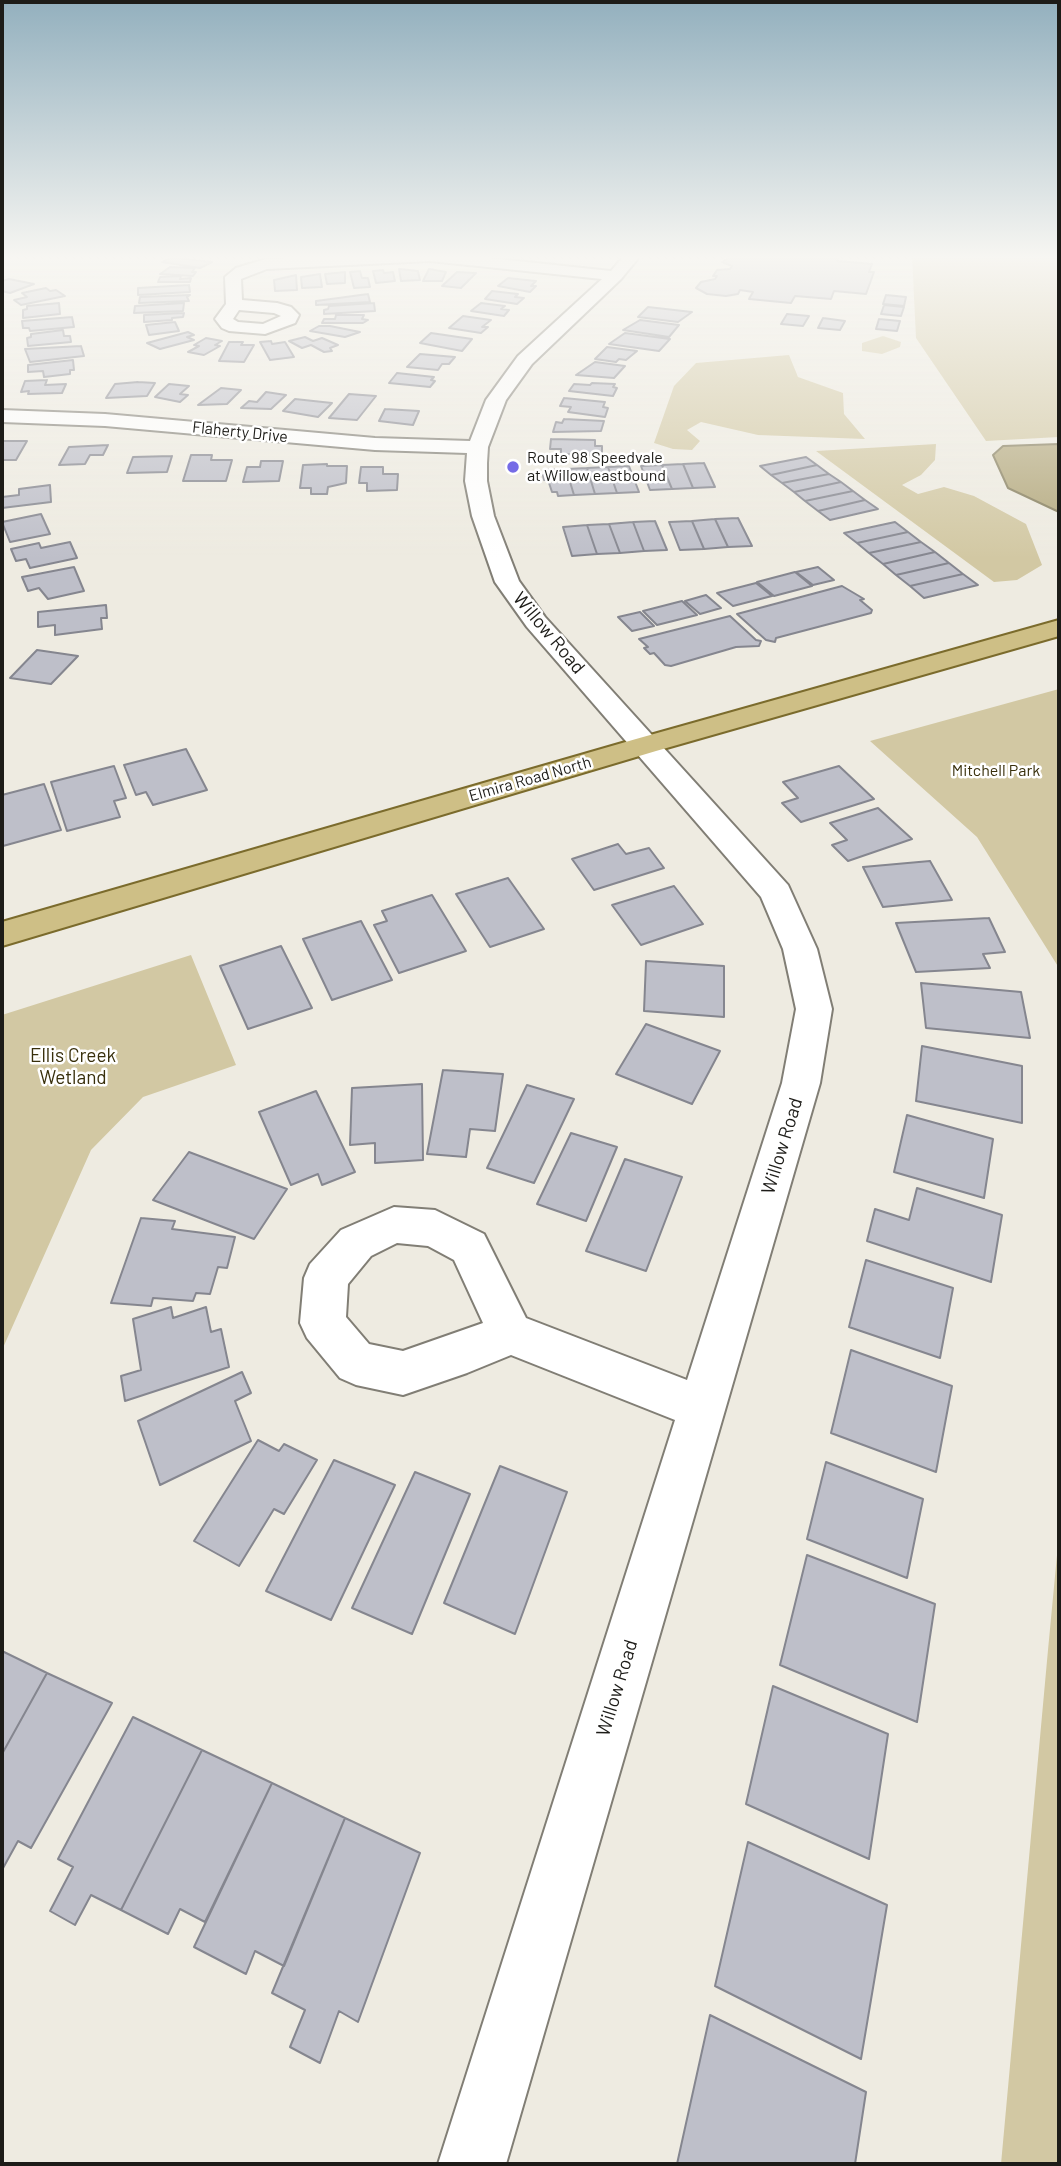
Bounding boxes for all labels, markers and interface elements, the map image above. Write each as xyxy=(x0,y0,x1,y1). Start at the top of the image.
street label: Flaherty Drive xyxy=(191,417,289,447)
place label: Route 98 Speedvale at Willow eastbound xyxy=(527,448,666,486)
marker: Route 98 Speedvale at Willow eastbound xyxy=(505,459,521,475)
street label: Willow Road xyxy=(508,587,590,679)
street label: Elmira Road North xyxy=(467,752,593,806)
park label: Mitchell Park xyxy=(952,761,1040,781)
park label: Ellis Creek Wetland xyxy=(30,1045,116,1089)
street label: Willow Road xyxy=(757,1095,807,1197)
street label: Willow Road xyxy=(592,1637,642,1739)

